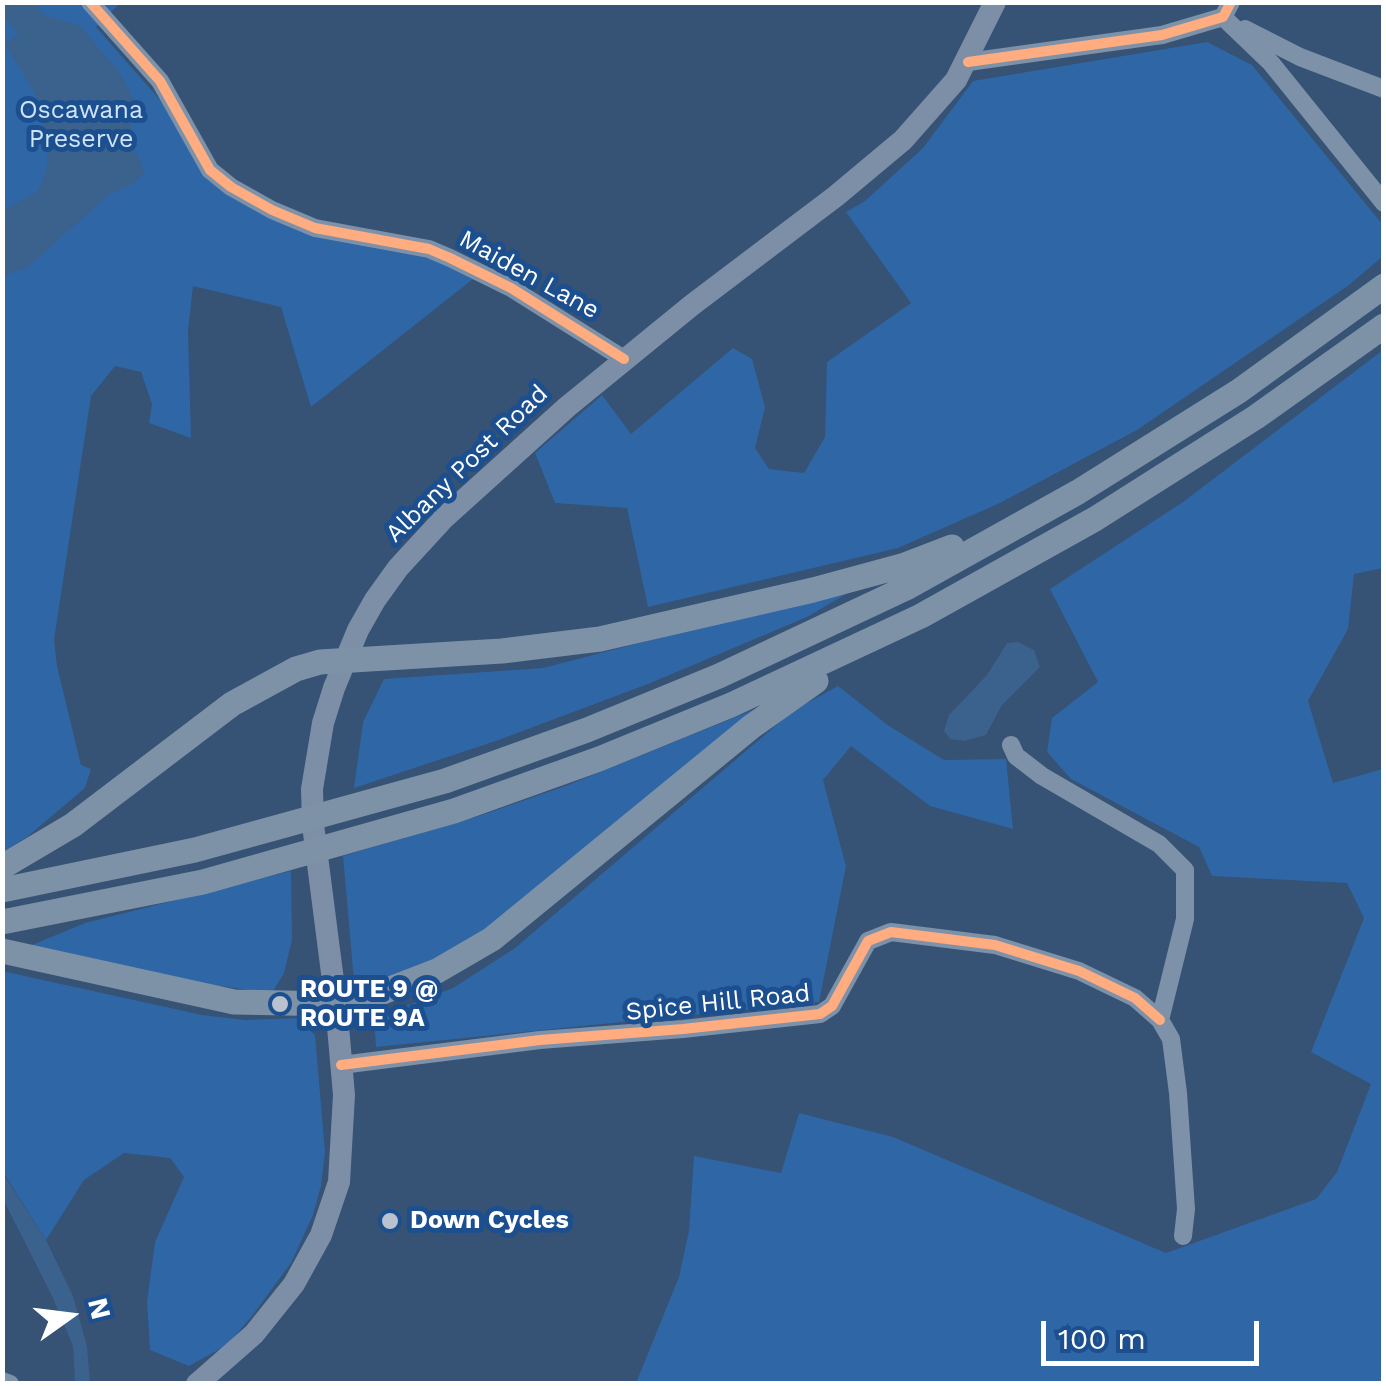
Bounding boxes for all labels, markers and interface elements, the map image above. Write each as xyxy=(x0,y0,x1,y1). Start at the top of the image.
park label: Oscawana Preserve xyxy=(19,96,143,155)
street label: Maiden Lane xyxy=(454,224,604,326)
street label: Albany Post Road xyxy=(380,379,554,549)
place label: ROUTE 9 @ ROUTE 9A xyxy=(300,975,438,1034)
street label: Spice Hill Road xyxy=(624,978,812,1028)
marker: ROUTE 9 @ ROUTE 9A xyxy=(269,993,291,1015)
place label: Down Cycles xyxy=(410,1206,569,1236)
marker: Down Cycles xyxy=(379,1210,401,1232)
north arrow xyxy=(20,1266,120,1366)
text: N xyxy=(81,1295,118,1323)
scale bar xyxy=(1046,1301,1264,1363)
text: 100 m xyxy=(1058,1321,1146,1356)

